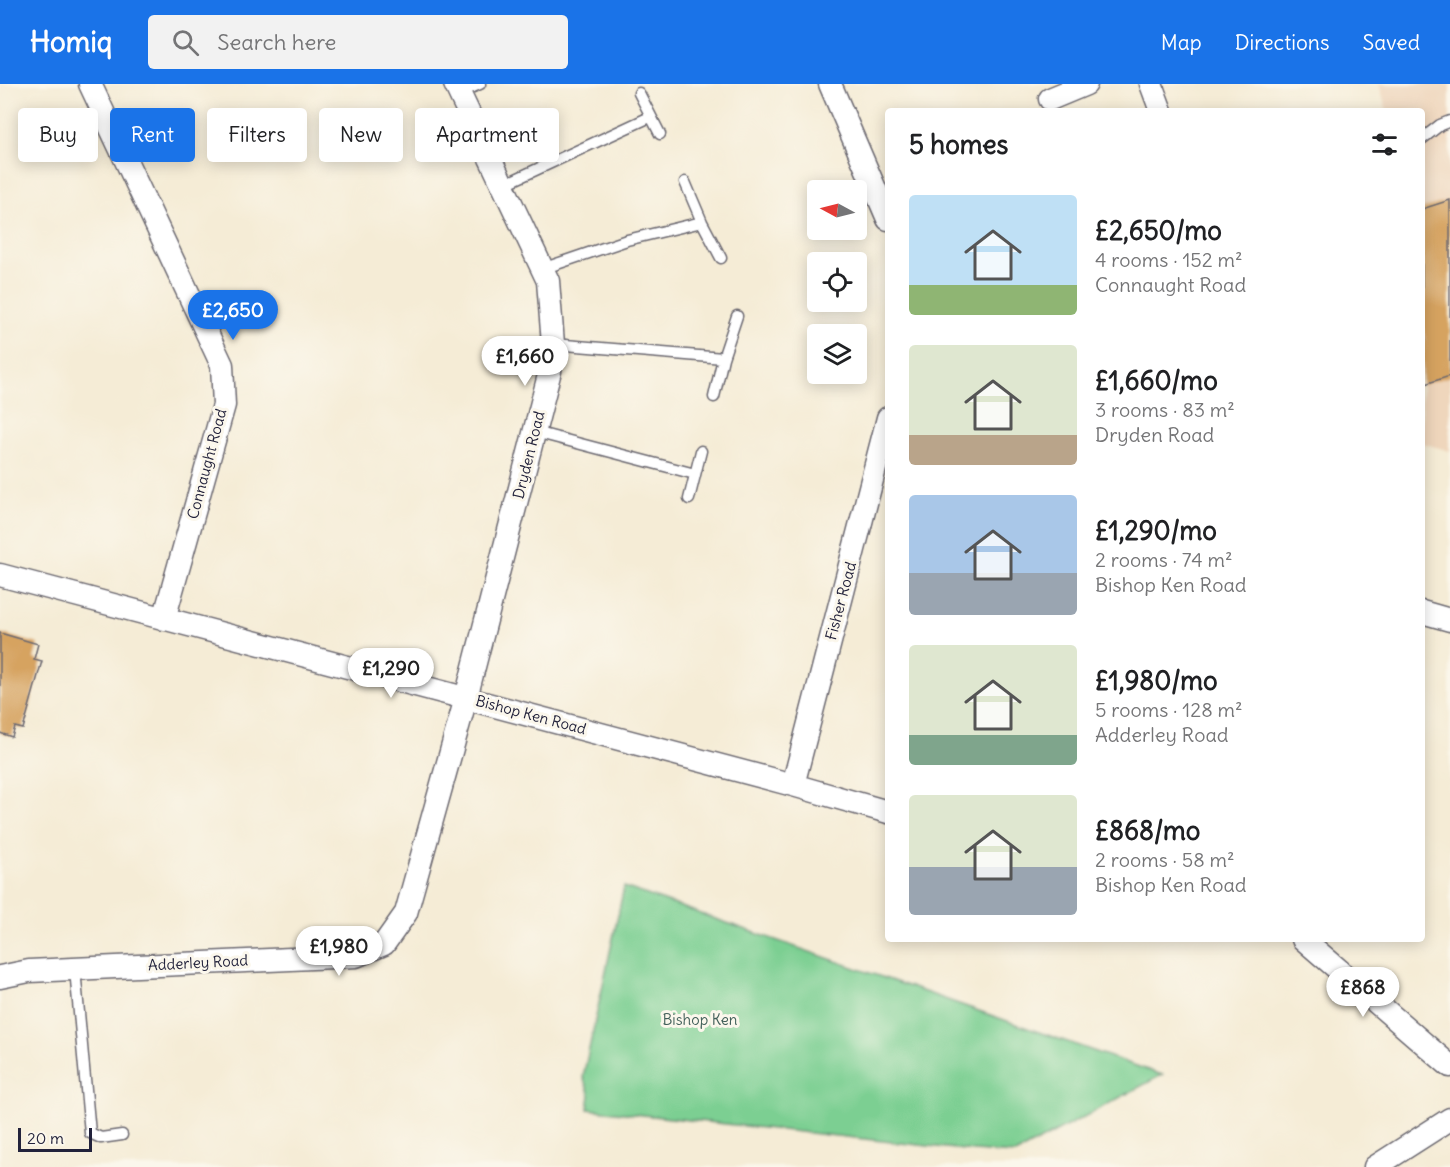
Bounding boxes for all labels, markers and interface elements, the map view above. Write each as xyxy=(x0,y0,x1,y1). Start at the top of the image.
search box xyxy=(148,15,568,69)
text: Homiq xyxy=(30,24,112,60)
icon: search xyxy=(169,26,202,59)
text: Search here xyxy=(217,28,336,56)
text: Map xyxy=(1161,29,1202,56)
text: Directions xyxy=(1235,29,1329,56)
text: Saved xyxy=(1362,29,1420,56)
chip: Buy xyxy=(18,108,98,162)
chip: Rent xyxy=(110,108,195,162)
chip: Filters xyxy=(207,108,307,162)
chip: New xyxy=(319,108,403,162)
chip: Apartment xyxy=(415,108,559,162)
text: 5 homes xyxy=(909,128,1008,161)
icon: filters xyxy=(1368,128,1401,161)
north arrow xyxy=(807,180,867,240)
map controls xyxy=(807,180,867,384)
text: £2,650/mo xyxy=(1095,214,1222,247)
icon: home xyxy=(957,219,1029,291)
text: 4 rooms · 152 m² xyxy=(1095,247,1243,272)
button: locate xyxy=(807,252,867,312)
text: Connaught Road xyxy=(1095,272,1246,297)
pin: £2,650 xyxy=(184,290,282,341)
text: £2,650 xyxy=(202,297,264,322)
button: layers xyxy=(807,324,867,384)
pin: £1,660 xyxy=(476,336,574,387)
text: £1,660 xyxy=(496,343,554,368)
text: £1,660/mo xyxy=(1095,364,1218,397)
icon: home xyxy=(957,369,1029,441)
text: 3 rooms · 83 m² xyxy=(1095,397,1235,422)
street label: Connaught Road xyxy=(183,406,230,521)
street label: Dryden Road xyxy=(508,409,549,501)
text: Dryden Road xyxy=(1095,422,1214,447)
text: £1,290/mo xyxy=(1095,514,1217,547)
icon: home xyxy=(957,519,1029,591)
text: 2 rooms · 74 m² xyxy=(1095,547,1232,572)
street label: Fisher Road xyxy=(821,559,860,642)
text: Bishop Ken Road xyxy=(1095,572,1247,597)
pin: £1,290 xyxy=(342,648,440,699)
text: £1,290 xyxy=(362,655,420,680)
text: £1,980/mo xyxy=(1095,664,1218,697)
icon: home xyxy=(957,669,1029,741)
street label: Bishop Ken Road xyxy=(474,691,589,738)
text: 5 rooms · 128 m² xyxy=(1095,697,1243,722)
text: Adderley Road xyxy=(1095,722,1228,747)
text: £868/mo xyxy=(1095,814,1200,847)
icon: home xyxy=(957,819,1029,891)
text: 2 rooms · 58 m² xyxy=(1095,847,1235,872)
text: Bishop Ken Road xyxy=(1095,872,1247,897)
pin: £1,980 xyxy=(290,926,388,977)
text: £1,980 xyxy=(310,933,368,958)
street label: Adderley Road xyxy=(147,950,249,975)
pin: £868 xyxy=(1327,967,1399,1018)
text: £868 xyxy=(1340,974,1386,999)
park label: Bishop Ken xyxy=(663,1010,738,1029)
scale bar xyxy=(18,1125,92,1152)
text: 20 m xyxy=(27,1128,64,1148)

